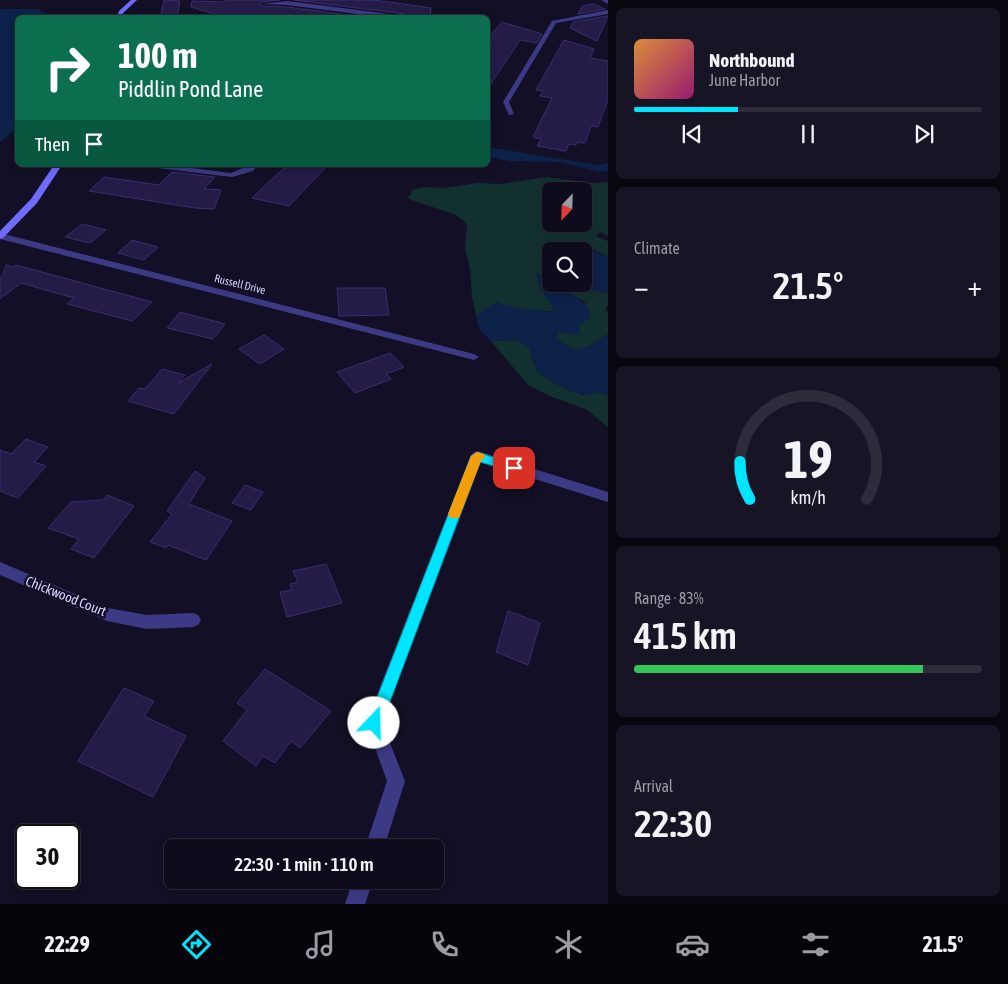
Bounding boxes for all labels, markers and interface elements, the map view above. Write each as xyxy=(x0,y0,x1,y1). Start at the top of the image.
icon: right xyxy=(35,35,100,100)
text: 100 m xyxy=(118,35,197,75)
text: Northbound xyxy=(709,49,795,71)
text: June Harbor xyxy=(709,71,780,89)
text: Piddlin Pond Lane xyxy=(118,76,263,102)
icon: previous xyxy=(678,120,706,148)
icon: pause xyxy=(794,120,822,148)
icon: next xyxy=(910,120,938,148)
icon: arrive xyxy=(80,130,108,158)
text: Then xyxy=(35,133,70,155)
north arrow xyxy=(542,182,592,232)
map controls xyxy=(542,182,592,292)
text: Climate xyxy=(634,239,680,257)
button: search xyxy=(542,242,592,292)
text: 21.5° xyxy=(773,264,843,307)
text: − xyxy=(634,270,649,302)
text: + xyxy=(967,270,982,302)
street label: Russell Drive xyxy=(213,272,267,296)
text: 19 xyxy=(784,429,832,489)
pin xyxy=(493,447,535,489)
icon: arrive xyxy=(500,454,528,482)
text: km/h xyxy=(790,487,826,508)
street label: Chickwood Court xyxy=(23,573,109,619)
text: Range · 83% xyxy=(634,589,704,607)
text: 415 km xyxy=(634,614,737,657)
position arrow xyxy=(347,696,399,748)
text: Arrival xyxy=(634,777,673,795)
text: 22:30 xyxy=(634,802,712,845)
speed limit sign: 30 xyxy=(15,824,80,889)
text: 22:30 · 1 min · 110 m xyxy=(234,853,374,875)
icon: directions xyxy=(179,927,214,962)
icon: music xyxy=(303,927,338,962)
icon: phone xyxy=(427,927,462,962)
icon: climate xyxy=(551,927,586,962)
icon: car xyxy=(675,927,710,962)
icon: filters xyxy=(798,927,833,962)
text: 22:29 xyxy=(44,931,90,957)
text: 21.5° xyxy=(922,931,963,957)

